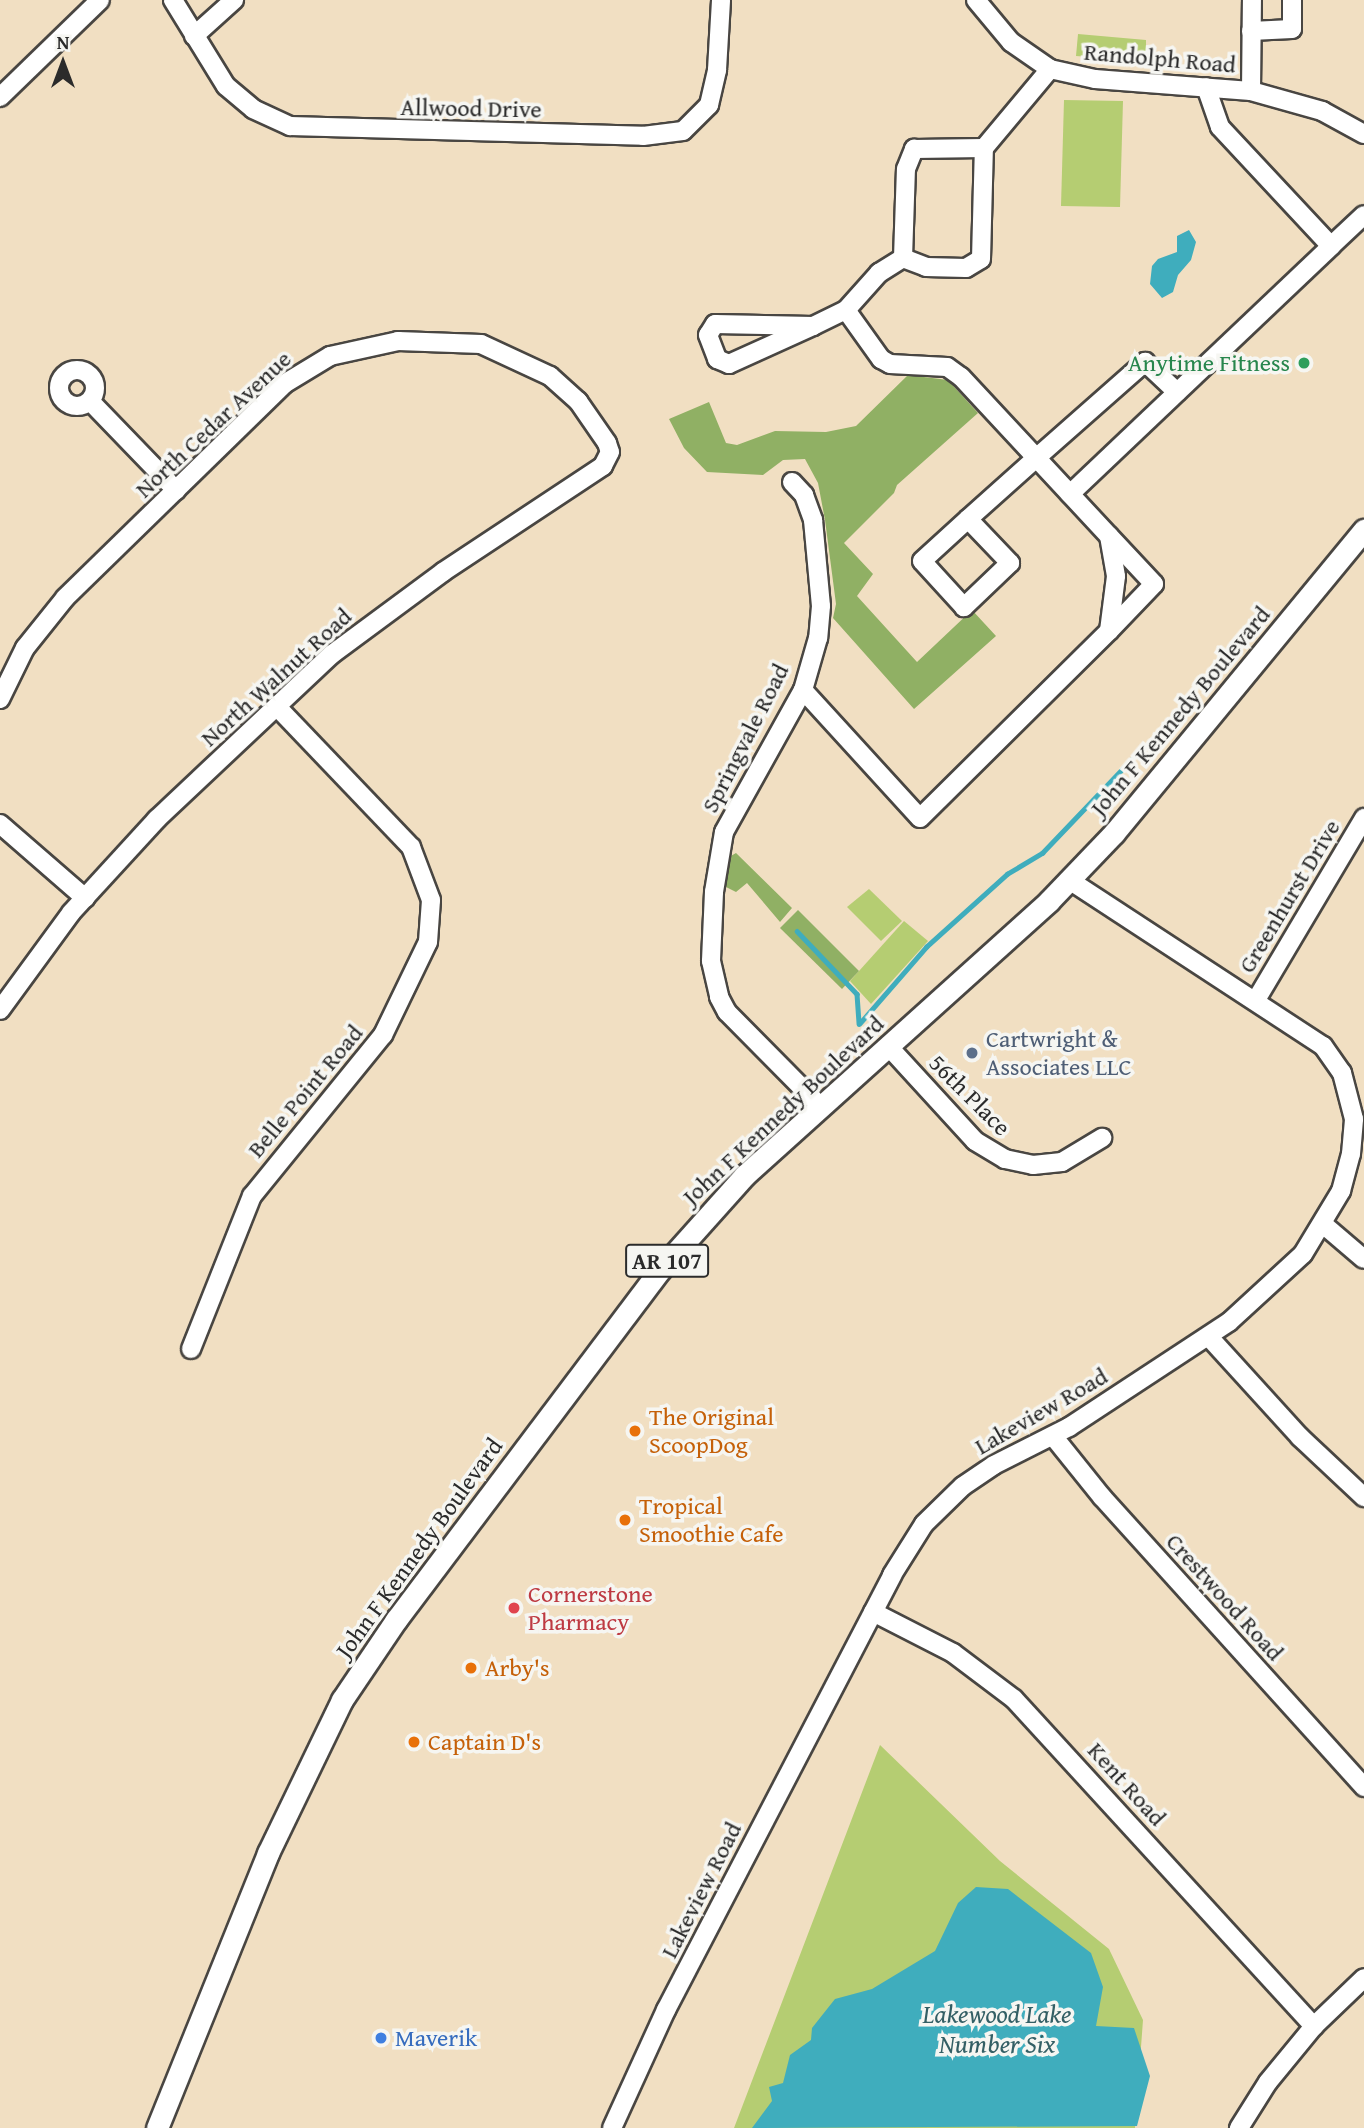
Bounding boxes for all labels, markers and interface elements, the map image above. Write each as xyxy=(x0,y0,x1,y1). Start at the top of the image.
north arrow xyxy=(28,28,98,98)
text: N xyxy=(57,28,69,56)
street label: Randolph Road xyxy=(1083,37,1237,79)
street label: Allwood Drive xyxy=(400,92,542,124)
street label: North Cedar Avenue xyxy=(129,344,297,504)
place label: Anytime Fitness xyxy=(1128,349,1290,377)
marker: Anytime Fitness xyxy=(1296,355,1312,371)
street label: John F Kennedy Boulevard xyxy=(1084,600,1276,822)
street label: North Walnut Road xyxy=(195,602,357,752)
street label: Springvale Road xyxy=(695,659,795,817)
street label: Greenhurst Drive xyxy=(1232,814,1346,978)
street label: John F Kennedy Boulevard xyxy=(676,1009,890,1211)
street label: Belle Point Road xyxy=(241,1019,369,1163)
place label: Cartwright & Associates LLC xyxy=(986,1025,1132,1081)
marker: Cartwright & Associates LLC xyxy=(964,1045,980,1061)
street label: 56th Place xyxy=(923,1048,1017,1142)
road number: AR 107 xyxy=(625,1242,709,1280)
street label: Lakeview Road xyxy=(969,1361,1113,1461)
place label: The Original ScoopDog xyxy=(649,1403,774,1459)
marker: The Original ScoopDog xyxy=(627,1423,643,1439)
street label: John F Kennedy Boulevard xyxy=(330,1432,508,1664)
place label: Tropical Smoothie Cafe xyxy=(639,1492,783,1548)
marker: Tropical Smoothie Cafe xyxy=(617,1512,633,1528)
street label: Crestwood Road xyxy=(1160,1527,1290,1667)
place label: Cornerstone Pharmacy xyxy=(528,1580,653,1636)
marker: Cornerstone Pharmacy xyxy=(506,1600,522,1616)
place label: Arby's xyxy=(485,1654,550,1682)
marker: Arby's xyxy=(463,1660,479,1676)
place label: Captain D's xyxy=(428,1728,541,1756)
marker: Captain D's xyxy=(406,1734,422,1750)
street label: Kent Road xyxy=(1082,1736,1172,1832)
street label: Lakeview Road xyxy=(654,1817,748,1963)
water label: Lakewood Lake Number Six xyxy=(922,1998,1072,2060)
place label: Maverik xyxy=(395,2024,477,2052)
marker: Maverik xyxy=(373,2030,389,2046)

